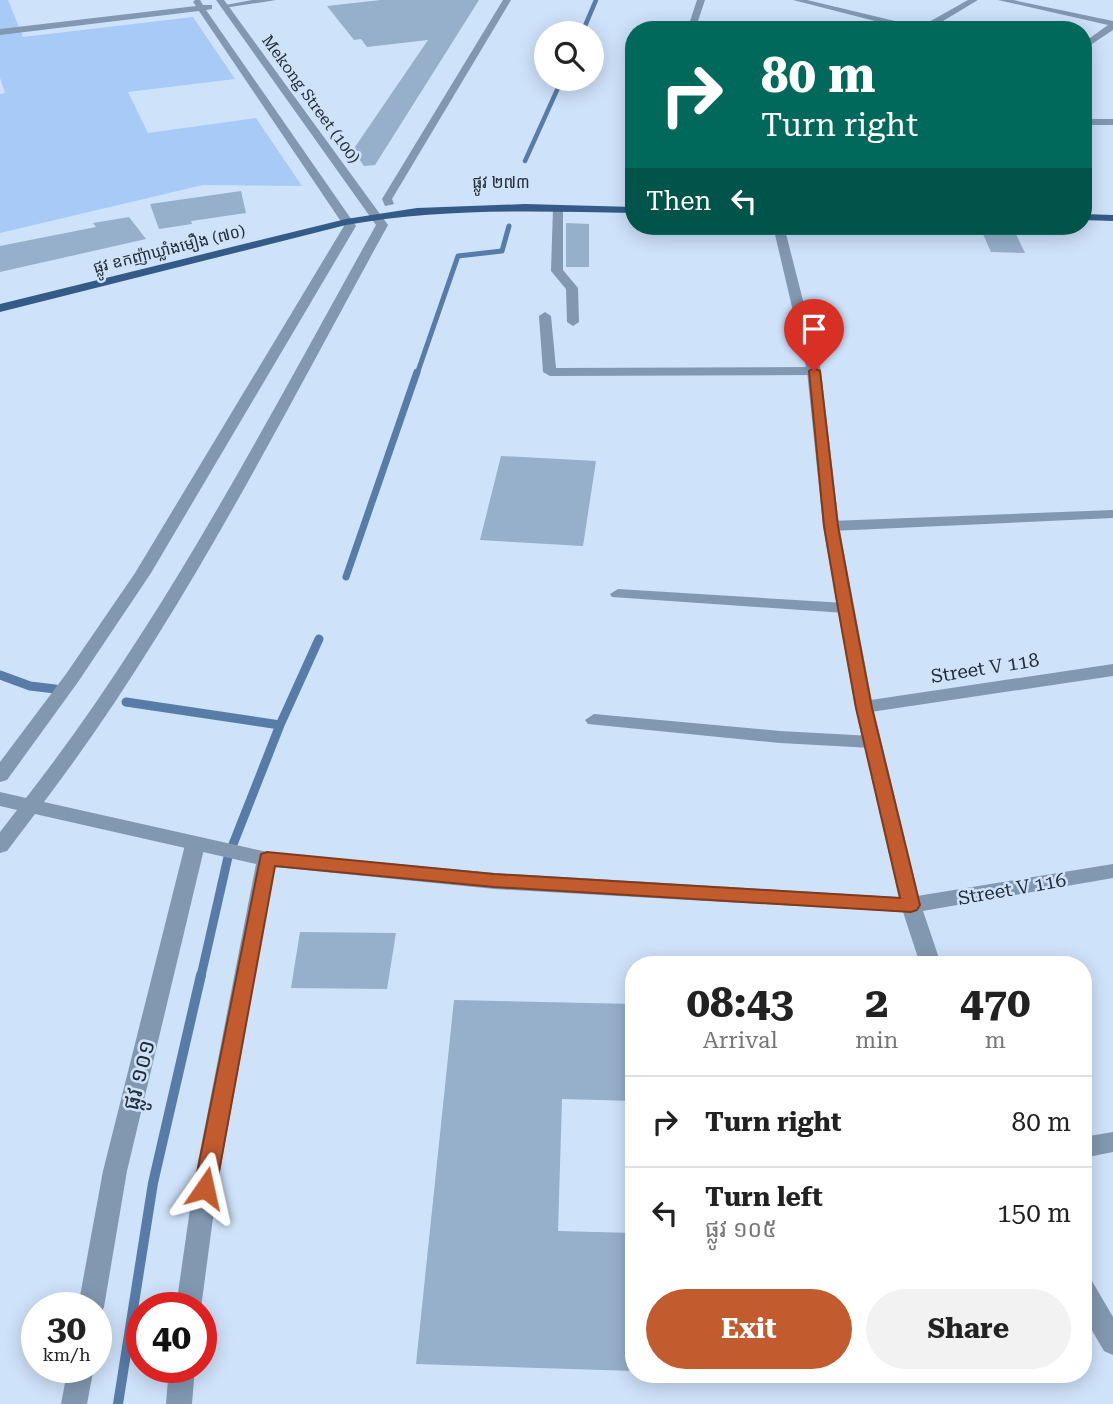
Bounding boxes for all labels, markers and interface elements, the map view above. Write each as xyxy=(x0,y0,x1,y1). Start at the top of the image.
map controls xyxy=(534,21,604,91)
button: search xyxy=(534,21,604,91)
street label: Mekong Street (100) xyxy=(258,31,364,167)
text: 80 m xyxy=(761,47,876,104)
icon: right xyxy=(646,49,737,140)
text: Turn right xyxy=(761,106,918,144)
street label: ផ្លូវ ២៧៣ xyxy=(472,173,530,196)
icon: left xyxy=(725,182,763,220)
text: Then xyxy=(646,186,711,216)
street label: ផ្លូវ ឧកញ៉ាឃ្លាំងមឿង (៧០) xyxy=(91,220,248,282)
pin xyxy=(784,299,844,371)
icon: arrive xyxy=(795,310,833,348)
street label: Street V 118 xyxy=(929,648,1041,688)
street label: Street V 116 xyxy=(956,868,1068,910)
text: 08:43 xyxy=(687,978,794,1027)
text: 2 xyxy=(865,978,889,1027)
text: 470 xyxy=(960,978,1030,1027)
text: Arrival xyxy=(703,1027,777,1054)
text: min xyxy=(855,1027,898,1054)
text: m xyxy=(985,1027,1006,1054)
street label: ផ្លូវ ១០១ xyxy=(117,1037,168,1115)
icon: right xyxy=(646,1103,684,1141)
text: Turn right xyxy=(705,1107,841,1137)
text: 80 m xyxy=(1012,1107,1071,1137)
position arrow xyxy=(168,1151,242,1225)
text: Turn left xyxy=(705,1182,823,1212)
icon: left xyxy=(646,1194,684,1232)
text: 150 m xyxy=(997,1198,1071,1228)
text: ផ្លូវ ១០៥ xyxy=(705,1216,777,1243)
button: Exit xyxy=(646,1289,852,1369)
button: Share xyxy=(866,1289,1071,1369)
speed limit sign: 40 xyxy=(126,1292,217,1383)
text: 30 xyxy=(47,1308,86,1349)
text: km/h xyxy=(42,1344,91,1365)

